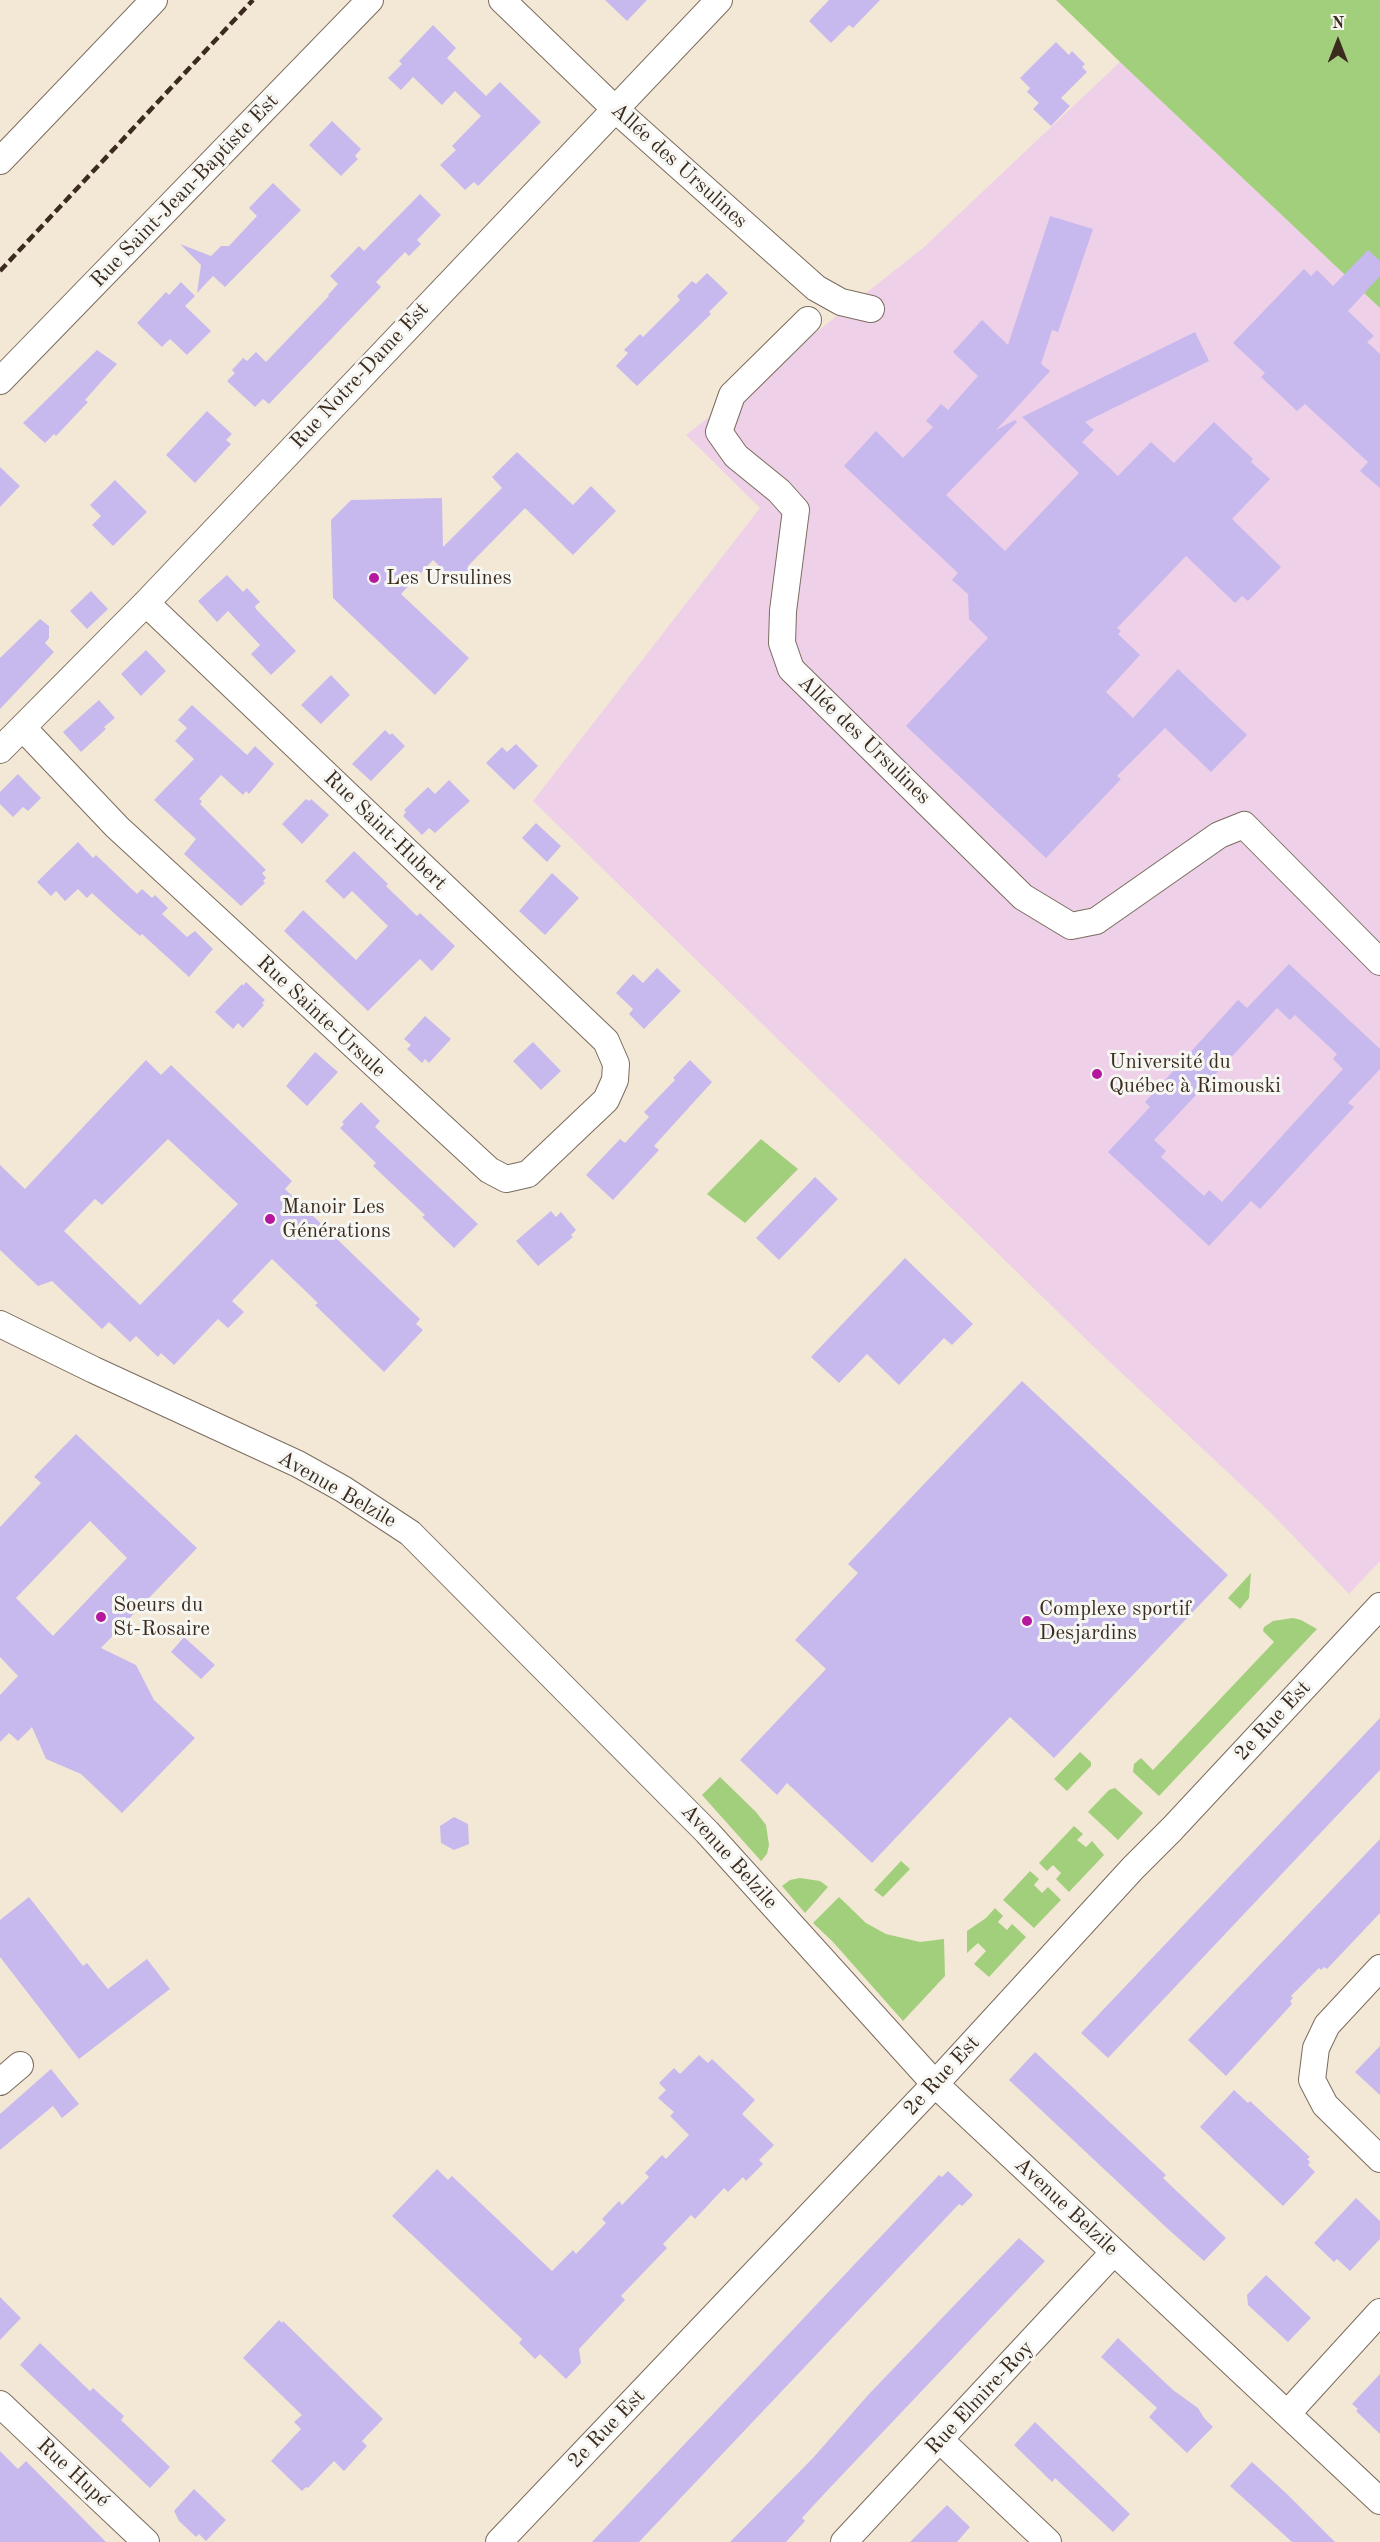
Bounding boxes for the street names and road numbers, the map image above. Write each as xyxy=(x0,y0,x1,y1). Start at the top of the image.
street label: Rue Saint-Jean-Baptiste Est xyxy=(86,89,284,293)
street label: Allée des Ursulines xyxy=(606,98,752,234)
street label: Rue Notre-Dame Est xyxy=(285,297,435,455)
street label: Allée des Ursulines xyxy=(792,670,936,810)
street label: Rue Saint-Hubert xyxy=(318,766,452,896)
street label: Rue Sainte-Ursule xyxy=(251,951,391,1083)
street label: Avenue Belzile xyxy=(273,1446,401,1534)
street label: 2e Rue Est xyxy=(1230,1676,1316,1766)
street label: Avenue Belzile xyxy=(675,1799,783,1915)
street label: 2e Rue Est xyxy=(899,2031,985,2121)
street label: Avenue Belzile xyxy=(1009,2153,1123,2261)
street label: Rue Elmire-Roy xyxy=(921,2336,1039,2460)
street label: 2e Rue Est xyxy=(563,2384,651,2474)
street label: Rue Hupé xyxy=(31,2433,115,2513)

